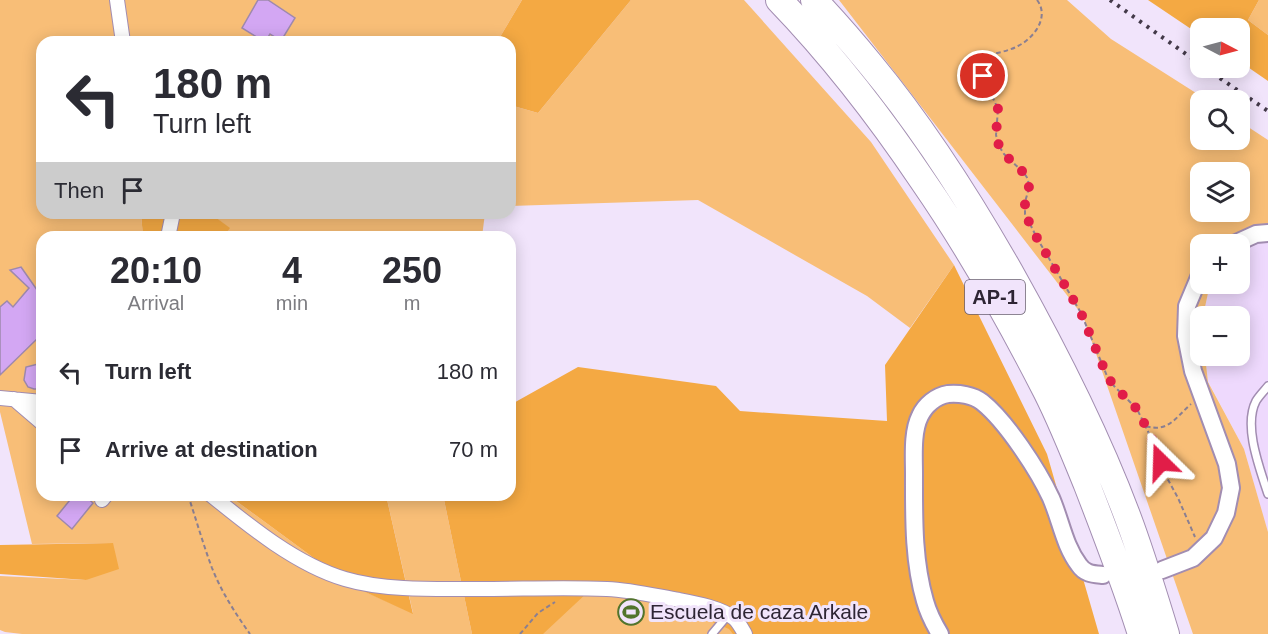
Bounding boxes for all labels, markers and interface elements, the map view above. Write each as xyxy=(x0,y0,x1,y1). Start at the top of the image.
north arrow xyxy=(1190,18,1250,78)
map controls xyxy=(1190,18,1250,366)
pin xyxy=(957,50,1008,101)
icon: arrive xyxy=(966,59,999,92)
icon: left xyxy=(54,60,132,138)
text: 180 m xyxy=(153,60,272,107)
button: search xyxy=(1190,90,1250,150)
text: Turn left xyxy=(153,109,251,139)
button: layers xyxy=(1190,162,1250,222)
icon: arrive xyxy=(116,174,149,207)
text: Then xyxy=(54,178,104,203)
button: + xyxy=(1190,234,1250,294)
text: 20:10 xyxy=(110,250,202,291)
text: 4 xyxy=(282,250,302,291)
text: 250 xyxy=(382,250,442,291)
road number: AP-1 xyxy=(965,280,1025,314)
text: Arrival xyxy=(128,292,184,314)
text: min xyxy=(276,292,308,314)
text: m xyxy=(404,292,420,314)
button: − xyxy=(1190,306,1250,366)
icon: left xyxy=(54,356,87,389)
text: Turn left xyxy=(105,359,191,384)
text: 180 m xyxy=(437,359,498,384)
position arrow xyxy=(1129,430,1193,494)
icon: arrive xyxy=(54,434,87,467)
text: Arrive at destination xyxy=(105,437,318,462)
text: 70 m xyxy=(449,437,498,462)
sports icon: Escuela de caza Arkale xyxy=(616,597,646,627)
place label: Escuela de caza Arkale xyxy=(650,600,868,623)

